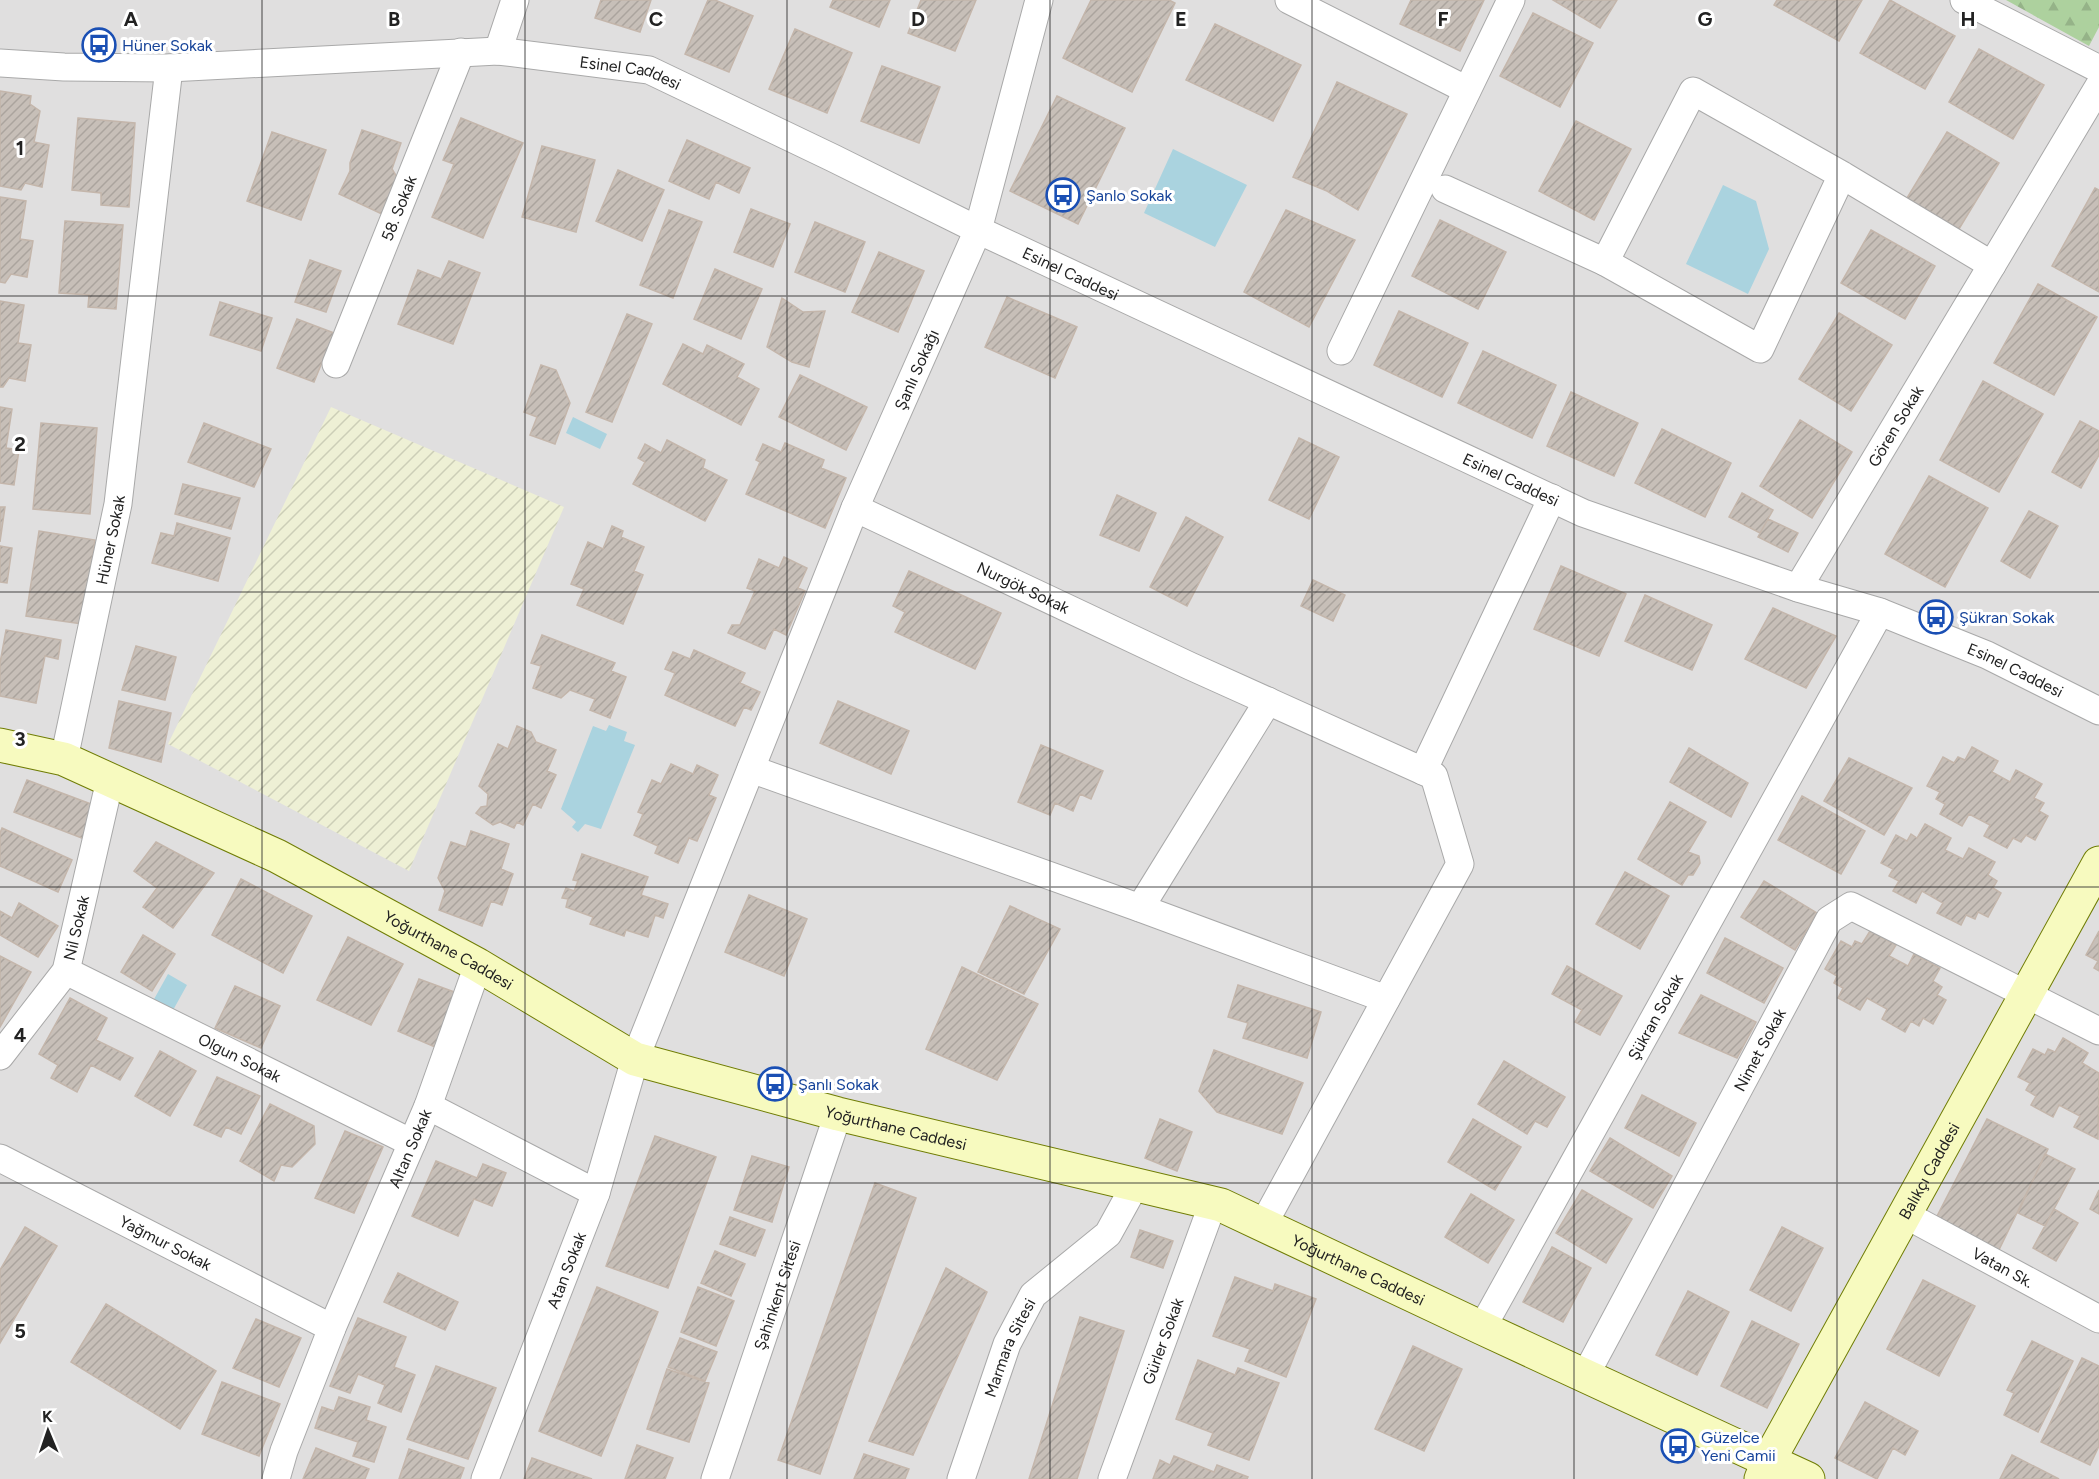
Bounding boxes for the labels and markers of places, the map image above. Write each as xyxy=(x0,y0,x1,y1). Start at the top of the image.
bus stop icon: Hüner Sokak xyxy=(81,27,117,63)
place label: Hüner Sokak xyxy=(122,36,213,55)
bus stop icon: Şanlo Sokak xyxy=(1045,177,1081,213)
place label: Şanlo Sokak xyxy=(1086,186,1173,205)
bus stop icon: Şükran Sokak xyxy=(1918,599,1954,635)
place label: Şükran Sokak xyxy=(1959,608,2055,627)
bus stop icon: Şanlı Sokak xyxy=(757,1066,793,1102)
place label: Şanlı Sokak xyxy=(798,1075,879,1094)
bus stop icon: Güzelce Yeni Camii xyxy=(1660,1428,1696,1464)
place label: Güzelce Yeni Camii xyxy=(1701,1428,1776,1465)

